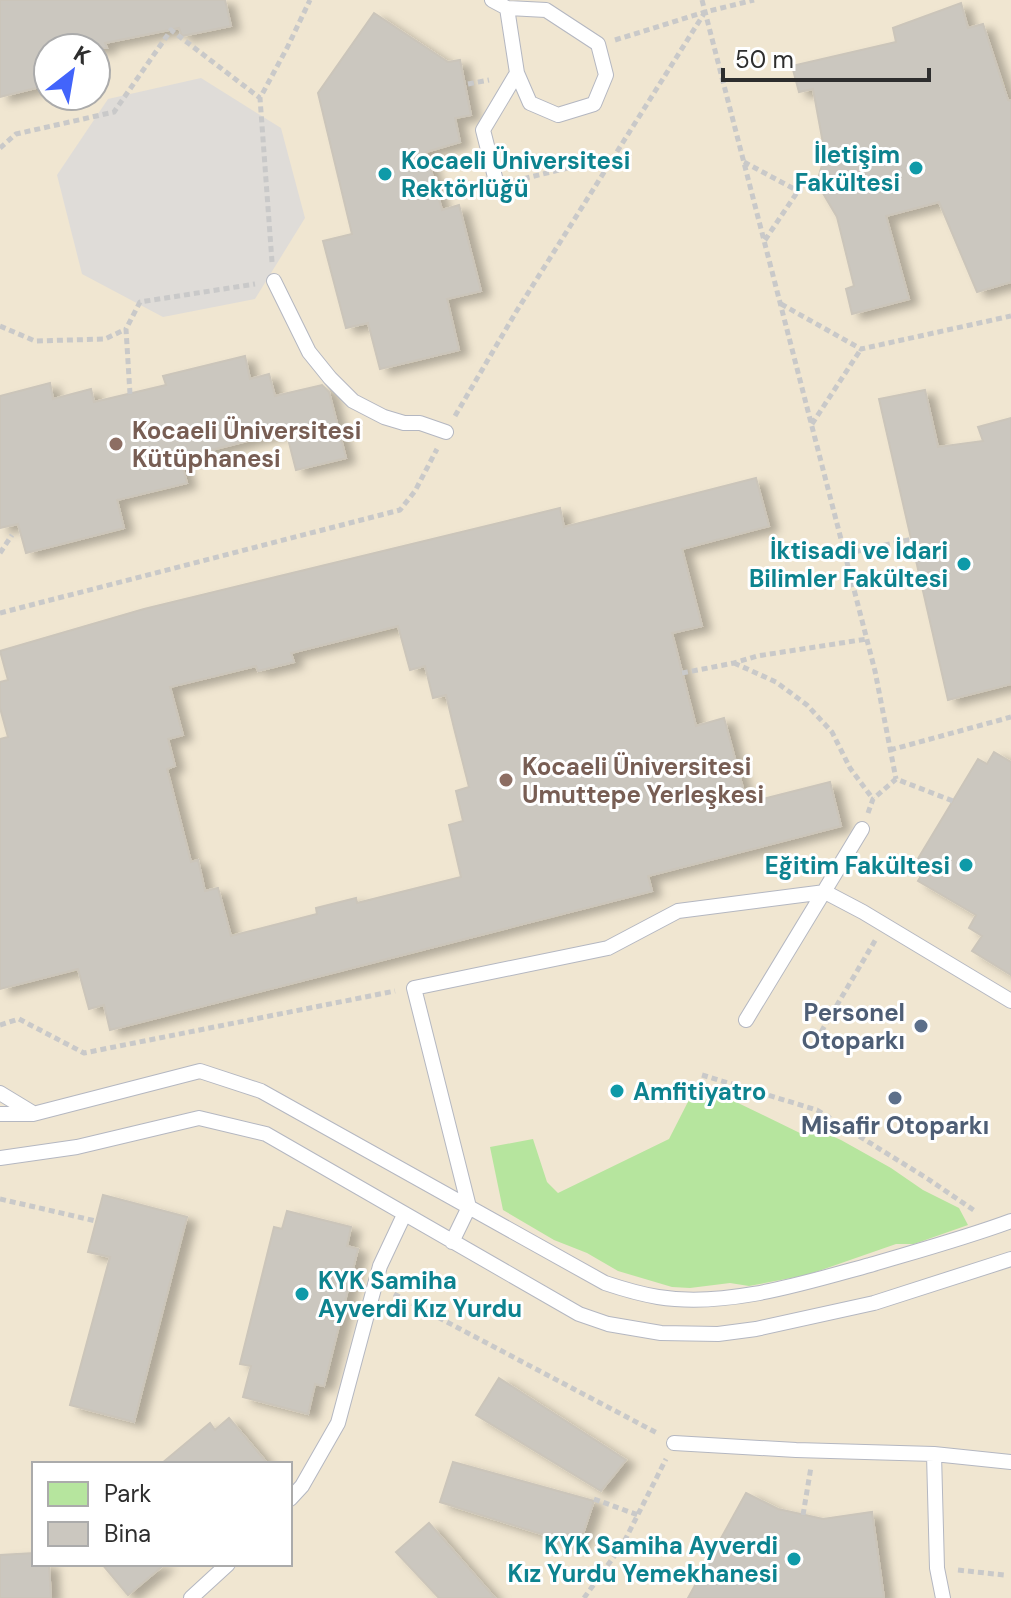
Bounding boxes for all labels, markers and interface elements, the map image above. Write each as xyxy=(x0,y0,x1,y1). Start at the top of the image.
north arrow xyxy=(32,32,112,112)
scale bar xyxy=(723,32,929,82)
text: K xyxy=(68,39,96,71)
text: 50 m xyxy=(735,44,794,75)
place label: İletişim Fakültesi xyxy=(795,139,900,198)
place label: Kocaeli Üniversitesi Rektörlüğü xyxy=(401,145,630,204)
marker: İletişim Fakültesi xyxy=(907,159,925,177)
marker: Kocaeli Üniversitesi Rektörlüğü xyxy=(376,165,394,183)
place label: Kocaeli Üniversitesi Kütüphanesi xyxy=(132,415,361,474)
marker: Kocaeli Üniversitesi Kütüphanesi xyxy=(107,435,125,453)
place label: İktisadi ve İdari Bilimler Fakültesi xyxy=(749,535,948,594)
marker: İktisadi ve İdari Bilimler Fakültesi xyxy=(955,555,973,573)
place label: Kocaeli Üniversitesi Umuttepe Yerleşkesi xyxy=(522,751,764,810)
marker: Kocaeli Üniversitesi Umuttepe Yerleşkesi xyxy=(497,771,515,789)
place label: Eğitim Fakültesi xyxy=(765,850,950,881)
marker: Eğitim Fakültesi xyxy=(957,856,975,874)
place label: Personel Otoparkı xyxy=(802,997,905,1056)
marker: Personel Otoparkı xyxy=(912,1017,930,1035)
place label: Amfitiyatro xyxy=(633,1076,766,1107)
marker: Amfitiyatro xyxy=(608,1082,626,1100)
marker: Misafir Otoparkı xyxy=(886,1089,904,1107)
place label: Misafir Otoparkı xyxy=(801,1110,989,1141)
place label: KYK Samiha Ayverdi Kız Yurdu xyxy=(318,1265,522,1324)
marker: KYK Samiha Ayverdi Kız Yurdu xyxy=(293,1285,311,1303)
legend xyxy=(32,1462,292,1566)
text: Park xyxy=(104,1478,151,1509)
text: Bina xyxy=(104,1518,151,1549)
place label: KYK Samiha Ayverdi Kız Yurdu Yemekhanesi xyxy=(507,1530,778,1589)
marker: KYK Samiha Ayverdi Kız Yurdu Yemekhanesi xyxy=(785,1550,803,1568)

